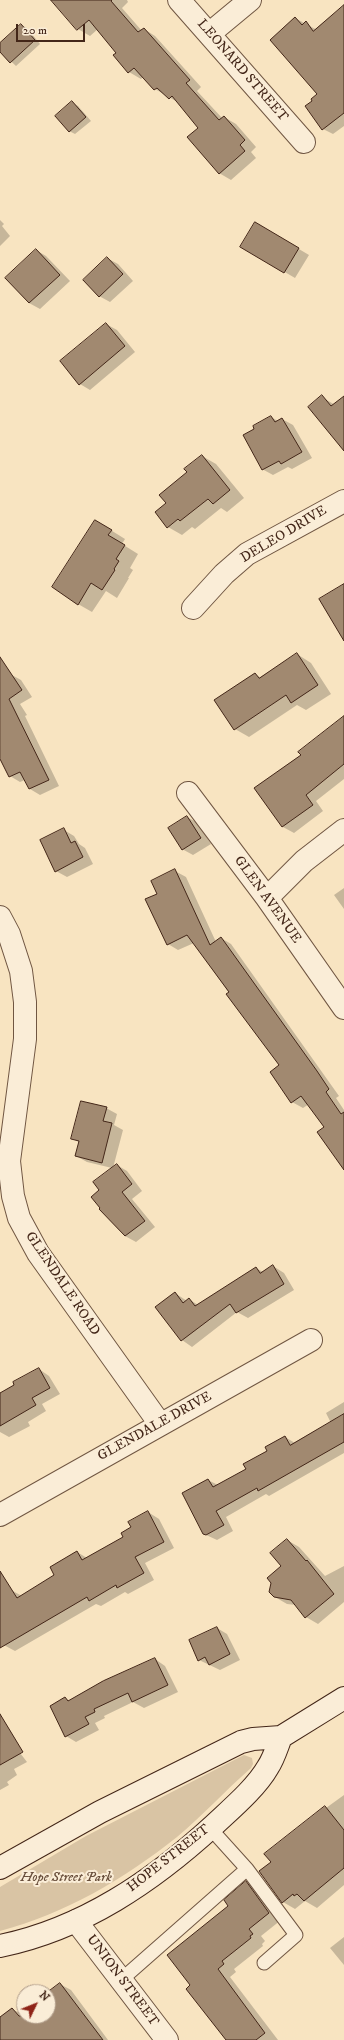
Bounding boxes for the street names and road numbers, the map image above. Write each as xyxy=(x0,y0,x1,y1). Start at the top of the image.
street label: LEONARD STREET xyxy=(193,16,291,126)
street label: DELEO DRIVE xyxy=(238,503,330,567)
street label: GLEN AVENUE xyxy=(230,853,304,947)
street label: GLENDALE ROAD xyxy=(21,1229,103,1339)
street label: GLENDALE DRIVE xyxy=(95,1389,215,1465)
street label: HOPE STREET xyxy=(124,1822,214,1896)
street label: UNION STREET xyxy=(82,1932,162,2030)

